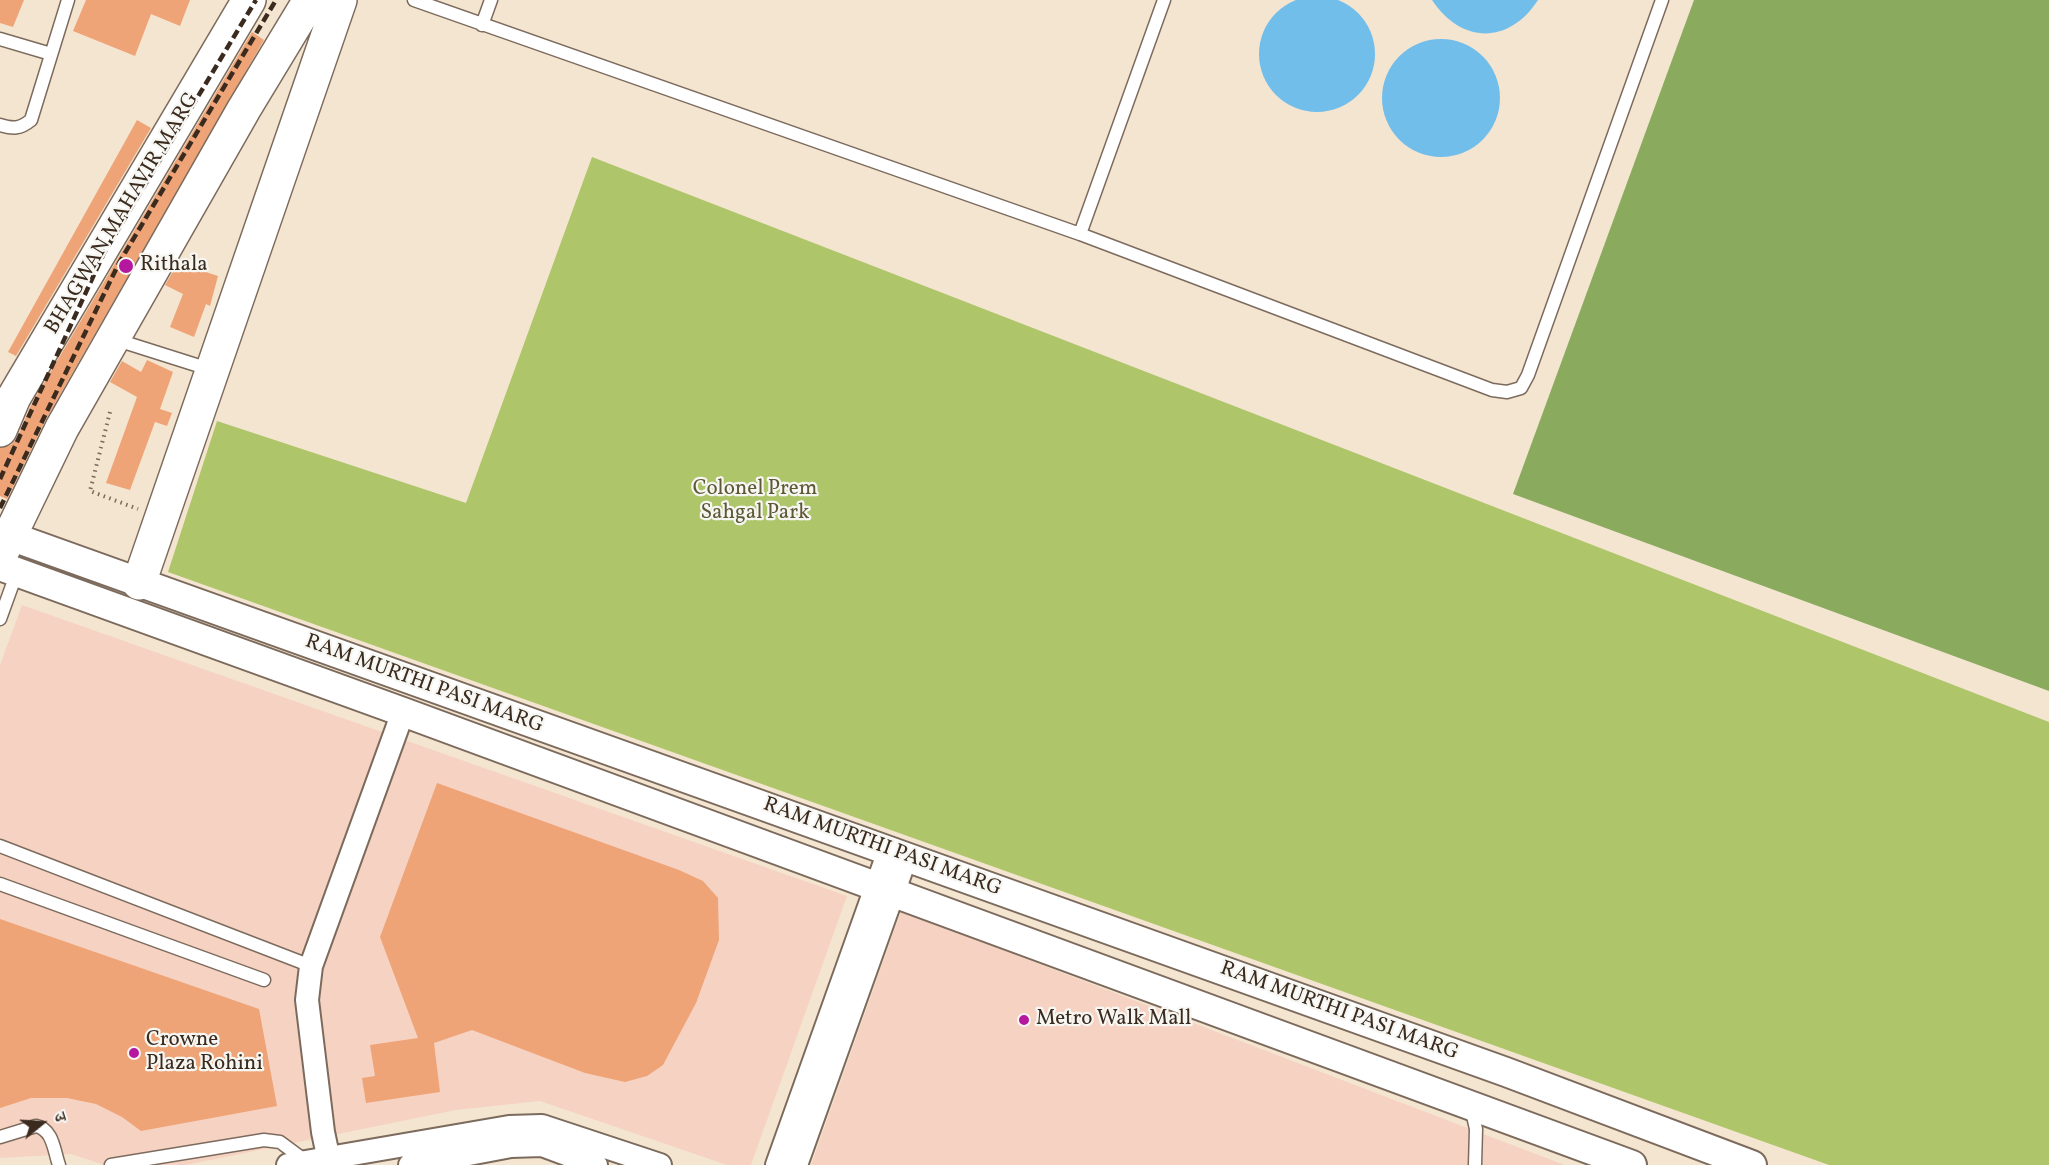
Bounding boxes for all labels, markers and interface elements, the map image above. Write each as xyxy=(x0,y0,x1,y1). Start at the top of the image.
street label: BHAGWAN MAHAVIR MARG xyxy=(41,89,205,339)
place label: Rithala xyxy=(140,253,208,279)
marker: Rithala xyxy=(117,257,135,275)
park label: Colonel Prem Sahgal Park xyxy=(693,477,817,527)
street label: RAM MURTHI PASI MARG xyxy=(301,630,547,740)
street label: RAM MURTHI PASI MARG xyxy=(759,793,1005,903)
street label: RAM MURTHI PASI MARG xyxy=(1216,957,1462,1067)
place label: Metro Walk Mall xyxy=(1036,1007,1191,1033)
marker: Metro Walk Mall xyxy=(1017,1013,1031,1027)
place label: Crowne Plaza Rohini xyxy=(146,1028,263,1078)
marker: Crowne Plaza Rohini xyxy=(127,1046,141,1060)
north arrow xyxy=(12,1093,72,1153)
text: उ xyxy=(47,1110,71,1125)

